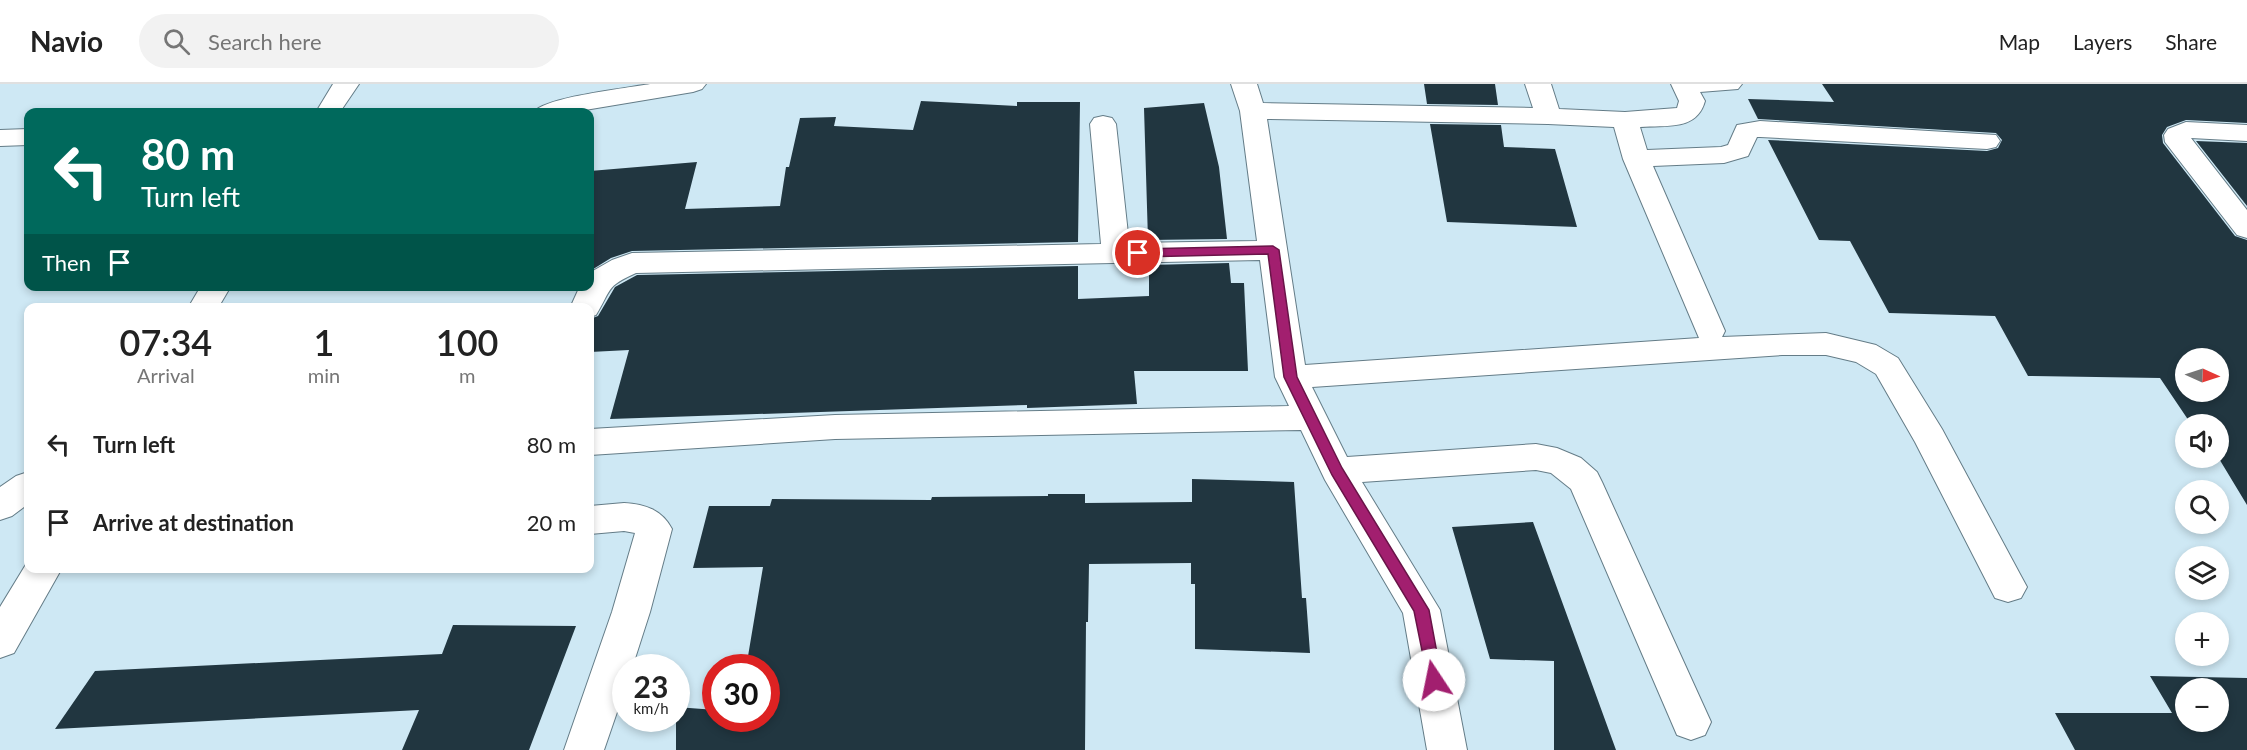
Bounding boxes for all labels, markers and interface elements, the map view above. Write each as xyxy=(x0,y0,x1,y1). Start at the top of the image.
search box xyxy=(139,14,559,68)
text: Navio xyxy=(30,24,103,58)
icon: search xyxy=(160,25,193,58)
text: Search here xyxy=(208,28,322,55)
text: Map xyxy=(1999,29,2040,54)
text: Layers xyxy=(2073,29,2132,54)
text: Share xyxy=(2165,29,2217,54)
text: 80 m xyxy=(141,129,235,179)
icon: left xyxy=(42,132,120,210)
text: Turn left xyxy=(141,180,240,213)
pin xyxy=(1112,227,1163,278)
icon: arrive xyxy=(1121,236,1154,269)
icon: arrive xyxy=(103,246,136,279)
text: Then xyxy=(42,249,91,276)
text: 07:34 xyxy=(120,320,212,364)
text: 1 xyxy=(314,320,334,364)
text: 100 xyxy=(436,320,498,364)
north arrow xyxy=(2175,348,2229,402)
map controls xyxy=(2175,348,2229,732)
text: Arrival xyxy=(137,363,195,387)
text: min xyxy=(308,363,340,387)
text: m xyxy=(459,363,475,387)
button: sound xyxy=(2175,414,2229,468)
icon: left xyxy=(42,428,75,461)
text: Turn left xyxy=(93,431,175,458)
text: 80 m xyxy=(527,431,576,458)
button: search xyxy=(2175,480,2229,534)
icon: arrive xyxy=(42,506,75,539)
text: Arrive at destination xyxy=(93,509,294,536)
text: 20 m xyxy=(527,509,576,536)
button: layers xyxy=(2175,546,2229,600)
button: + xyxy=(2175,612,2229,666)
position arrow xyxy=(1402,648,1466,712)
speed limit sign: 30 xyxy=(702,654,780,732)
text: 23 xyxy=(634,668,668,704)
button: − xyxy=(2175,678,2229,732)
text: km/h xyxy=(633,699,669,717)

